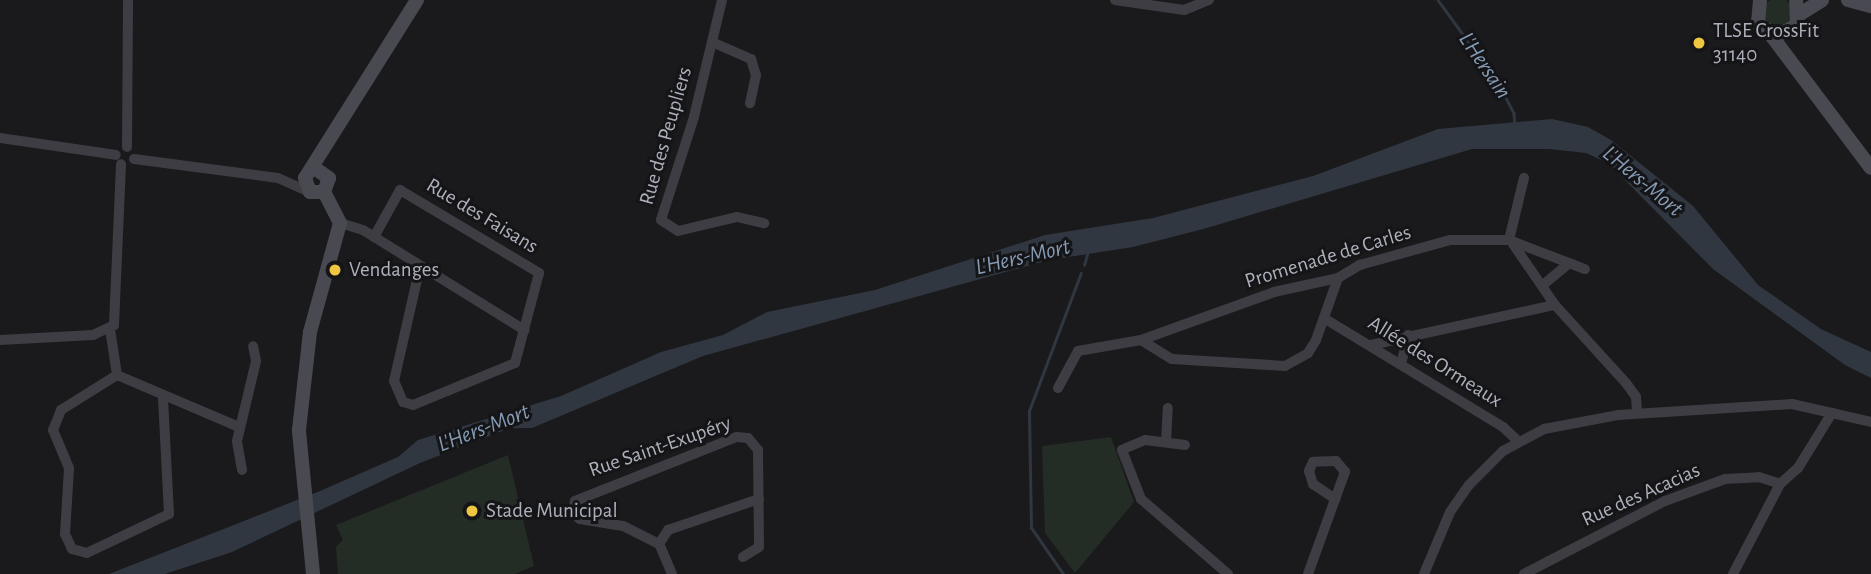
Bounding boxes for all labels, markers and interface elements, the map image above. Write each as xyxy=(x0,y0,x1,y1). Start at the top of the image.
place label: TLSE CrossFit 31140 xyxy=(1713,18,1819,68)
water label: L'Hersain xyxy=(1452,27,1516,105)
marker: TLSE CrossFit 31140 xyxy=(1691,35,1707,51)
street label: Rue des Peupliers xyxy=(634,64,698,208)
water label: L'Hers-Mort xyxy=(1596,140,1688,224)
street label: Rue des Faisans xyxy=(422,173,542,259)
street label: Promenade de Carles xyxy=(1242,220,1414,294)
water label: L'Hers-Mort xyxy=(973,234,1073,282)
place label: Vendanges xyxy=(349,257,439,283)
marker: Vendanges xyxy=(327,262,343,278)
street label: Allée des Ormeaux xyxy=(1363,311,1507,413)
water label: L'Hers-Mort xyxy=(434,399,534,459)
street label: Rue Saint-Exupéry xyxy=(586,411,734,483)
street label: Rue des Acacias xyxy=(1578,458,1704,532)
place label: Stade Municipal xyxy=(486,498,618,524)
marker: Stade Municipal xyxy=(464,503,480,519)

